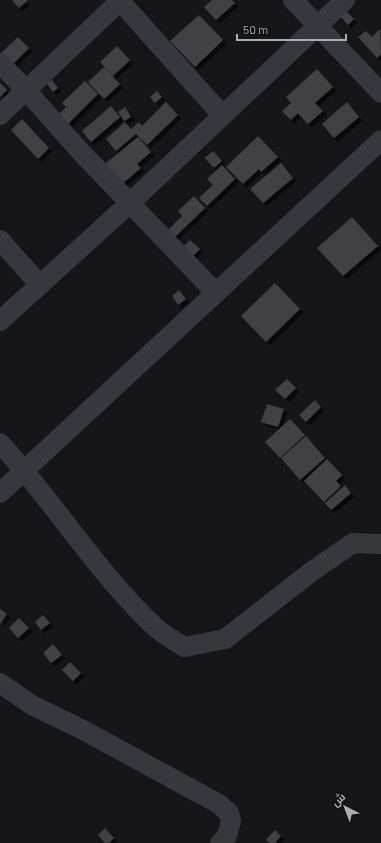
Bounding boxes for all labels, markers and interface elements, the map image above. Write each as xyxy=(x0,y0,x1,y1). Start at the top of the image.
scale bar xyxy=(237,16,346,42)
text: 50 m xyxy=(243,22,268,36)
north arrow xyxy=(325,787,365,827)
text: ش xyxy=(328,790,348,809)

